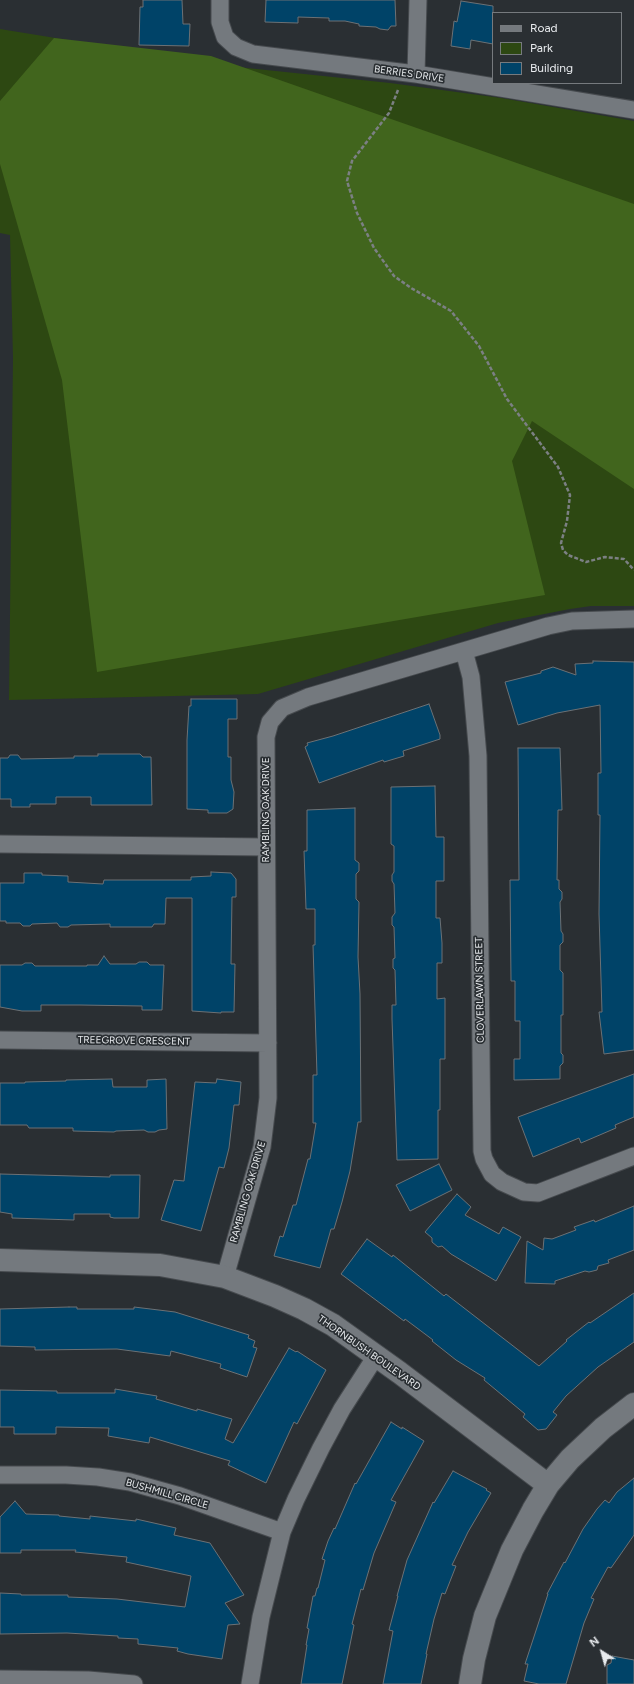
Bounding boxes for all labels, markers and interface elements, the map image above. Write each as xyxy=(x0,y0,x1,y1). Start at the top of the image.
legend xyxy=(492,12,622,84)
text: Road xyxy=(530,21,558,35)
text: Park xyxy=(530,41,553,55)
text: Building xyxy=(530,61,573,75)
street label: BERRIES DRIVE xyxy=(373,63,445,85)
street label: RAMBLING OAK DRIVE xyxy=(260,757,272,863)
street label: CLOVERLAWN STREET xyxy=(473,937,487,1043)
street label: TREEGROVE CRESCENT xyxy=(78,1034,190,1048)
street label: RAMBLING OAK DRIVE xyxy=(228,1140,268,1244)
street label: THORNBUSH BOULEVARD xyxy=(315,1313,423,1393)
street label: BUSHMILL CIRCLE xyxy=(124,1476,210,1512)
north arrow xyxy=(582,1632,622,1672)
text: N xyxy=(587,1634,602,1650)

